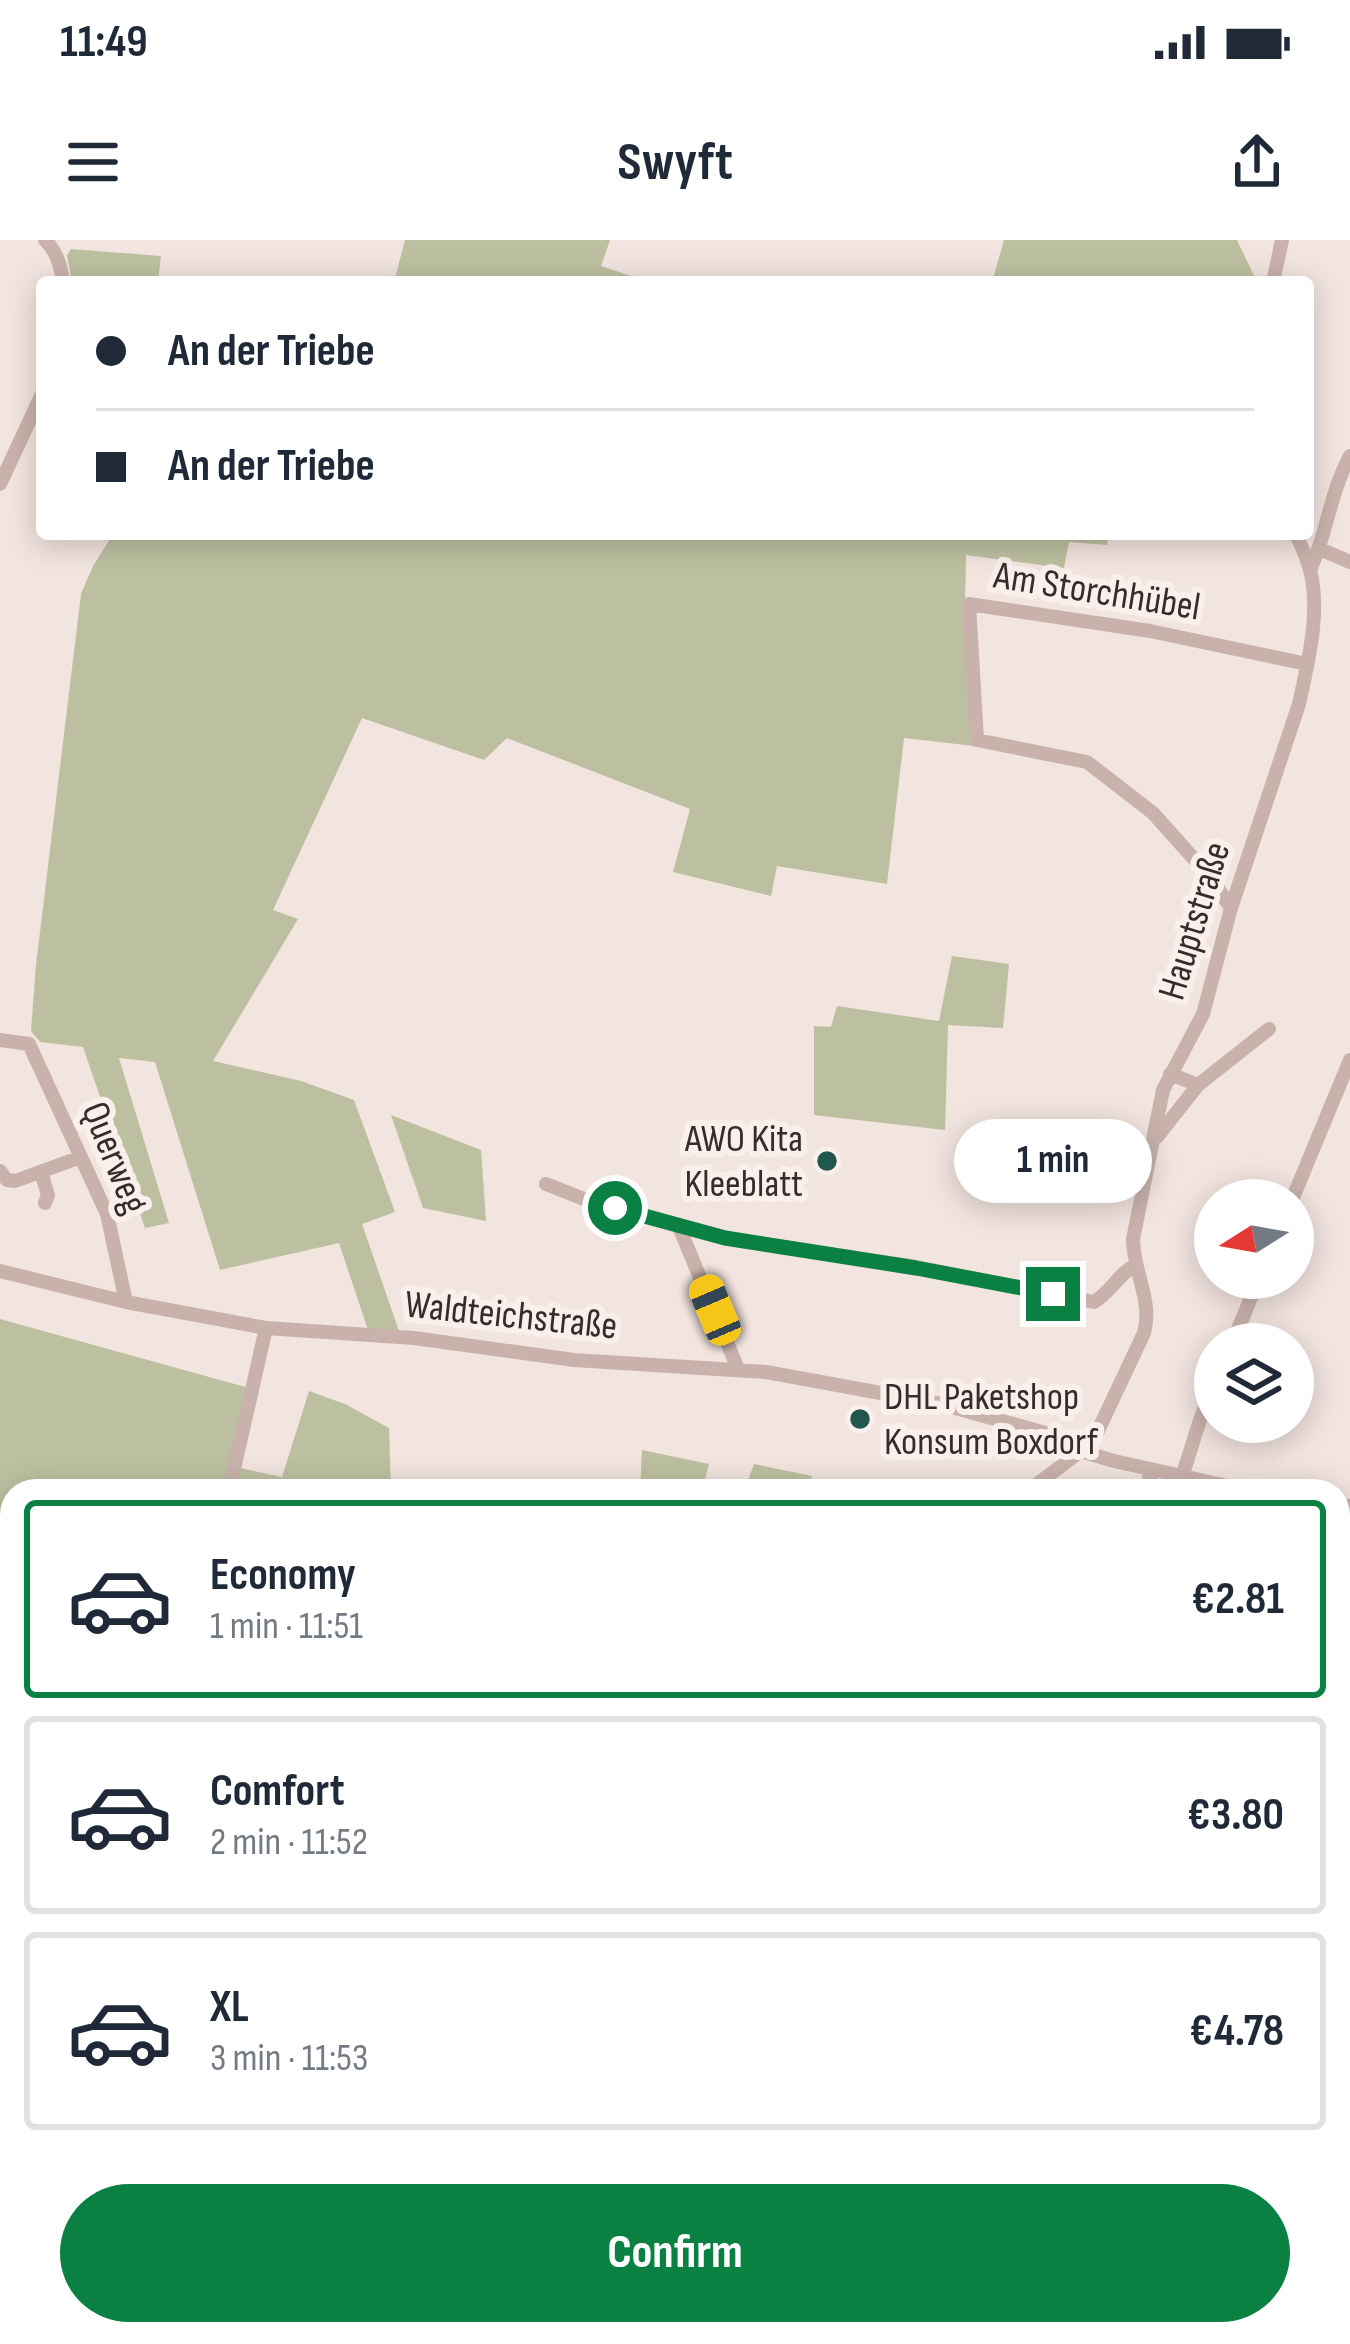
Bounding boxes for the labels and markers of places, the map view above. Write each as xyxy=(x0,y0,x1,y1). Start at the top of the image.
place label: AWO Kita Kleeblatt xyxy=(684,1116,803,1208)
marker: AWO Kita Kleeblatt xyxy=(814,1148,840,1174)
place label: DHL Paketshop Konsum Boxdorf xyxy=(884,1374,1099,1466)
marker: DHL Paketshop Konsum Boxdorf xyxy=(847,1406,873,1432)

